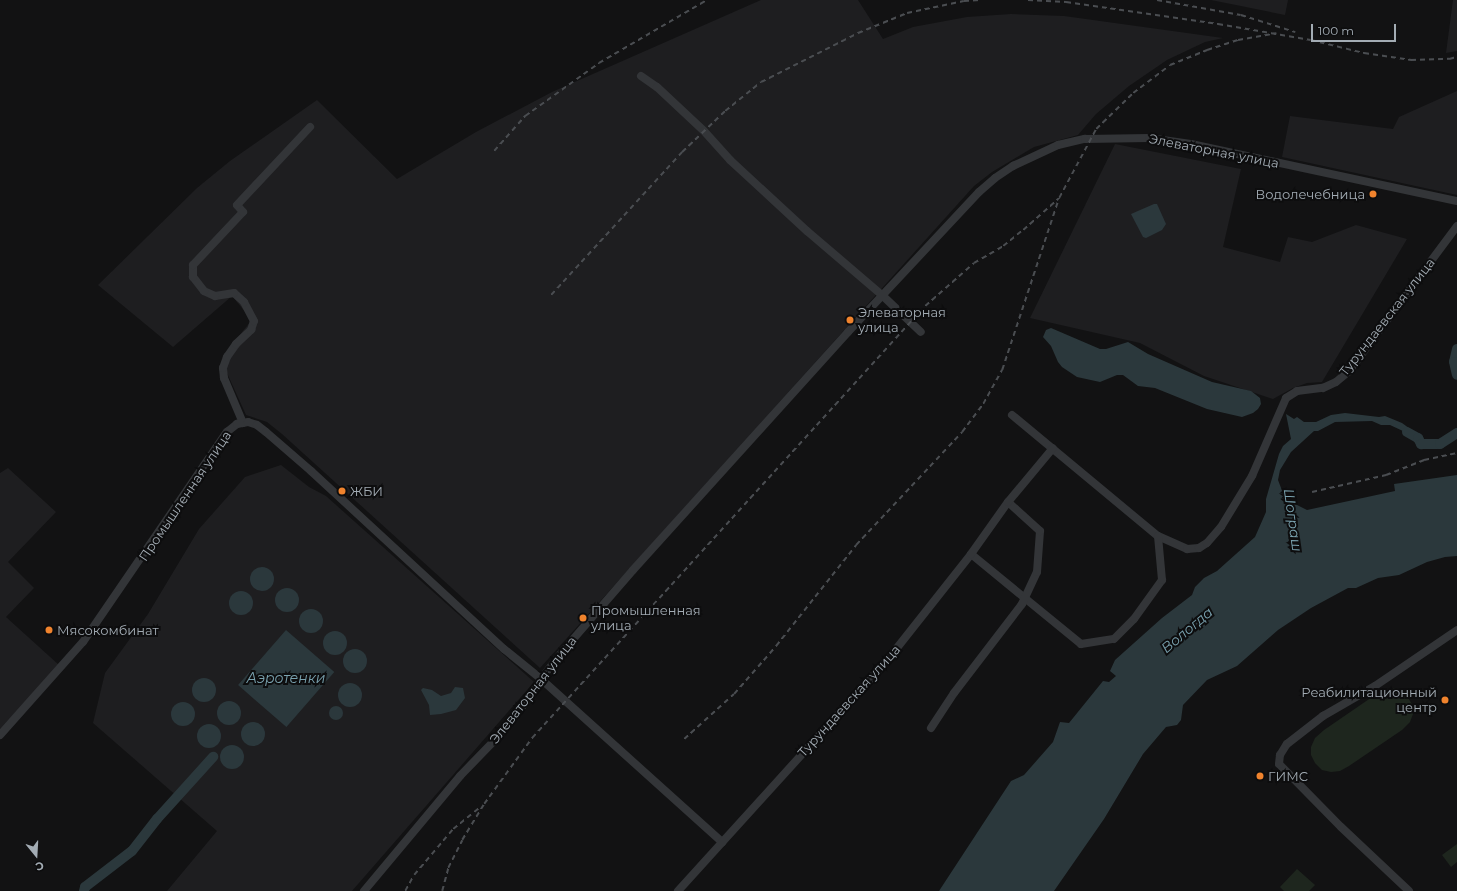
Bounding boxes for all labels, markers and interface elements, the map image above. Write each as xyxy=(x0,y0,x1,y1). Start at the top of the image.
scale bar xyxy=(1313,16,1398,42)
text: 100 m xyxy=(1318,23,1354,38)
street label: Элеваторная улица xyxy=(1148,131,1280,171)
place label: Водолечебница xyxy=(1256,186,1365,202)
marker: Водолечебница xyxy=(1368,189,1378,199)
street label: Турундаевская улица xyxy=(1336,255,1438,379)
place label: Элеваторная улица xyxy=(858,305,946,336)
marker: Элеваторная улица xyxy=(845,315,855,325)
street label: Промышленная улица xyxy=(136,428,234,564)
place label: ЖБИ xyxy=(350,483,383,499)
marker: ЖБИ xyxy=(337,486,347,496)
water label: Шограш xyxy=(1280,488,1306,552)
place label: Промышленная улица xyxy=(591,603,701,634)
water label: Вологда xyxy=(1158,604,1216,656)
marker: Промышленная улица xyxy=(578,613,588,623)
place label: Мясокомбинат xyxy=(57,622,159,638)
marker: Мясокомбинат xyxy=(44,625,54,635)
street label: Элеваторная улица xyxy=(486,633,580,747)
street label: Турундаевская улица xyxy=(795,642,903,760)
water label: Аэротенки xyxy=(246,670,326,686)
place label: Реабилитационный центр xyxy=(1301,685,1437,716)
marker: Реабилитационный центр xyxy=(1440,695,1450,705)
place label: ГИМС xyxy=(1268,768,1308,784)
marker: ГИМС xyxy=(1255,771,1265,781)
north arrow xyxy=(16,835,56,875)
text: С xyxy=(34,859,46,874)

